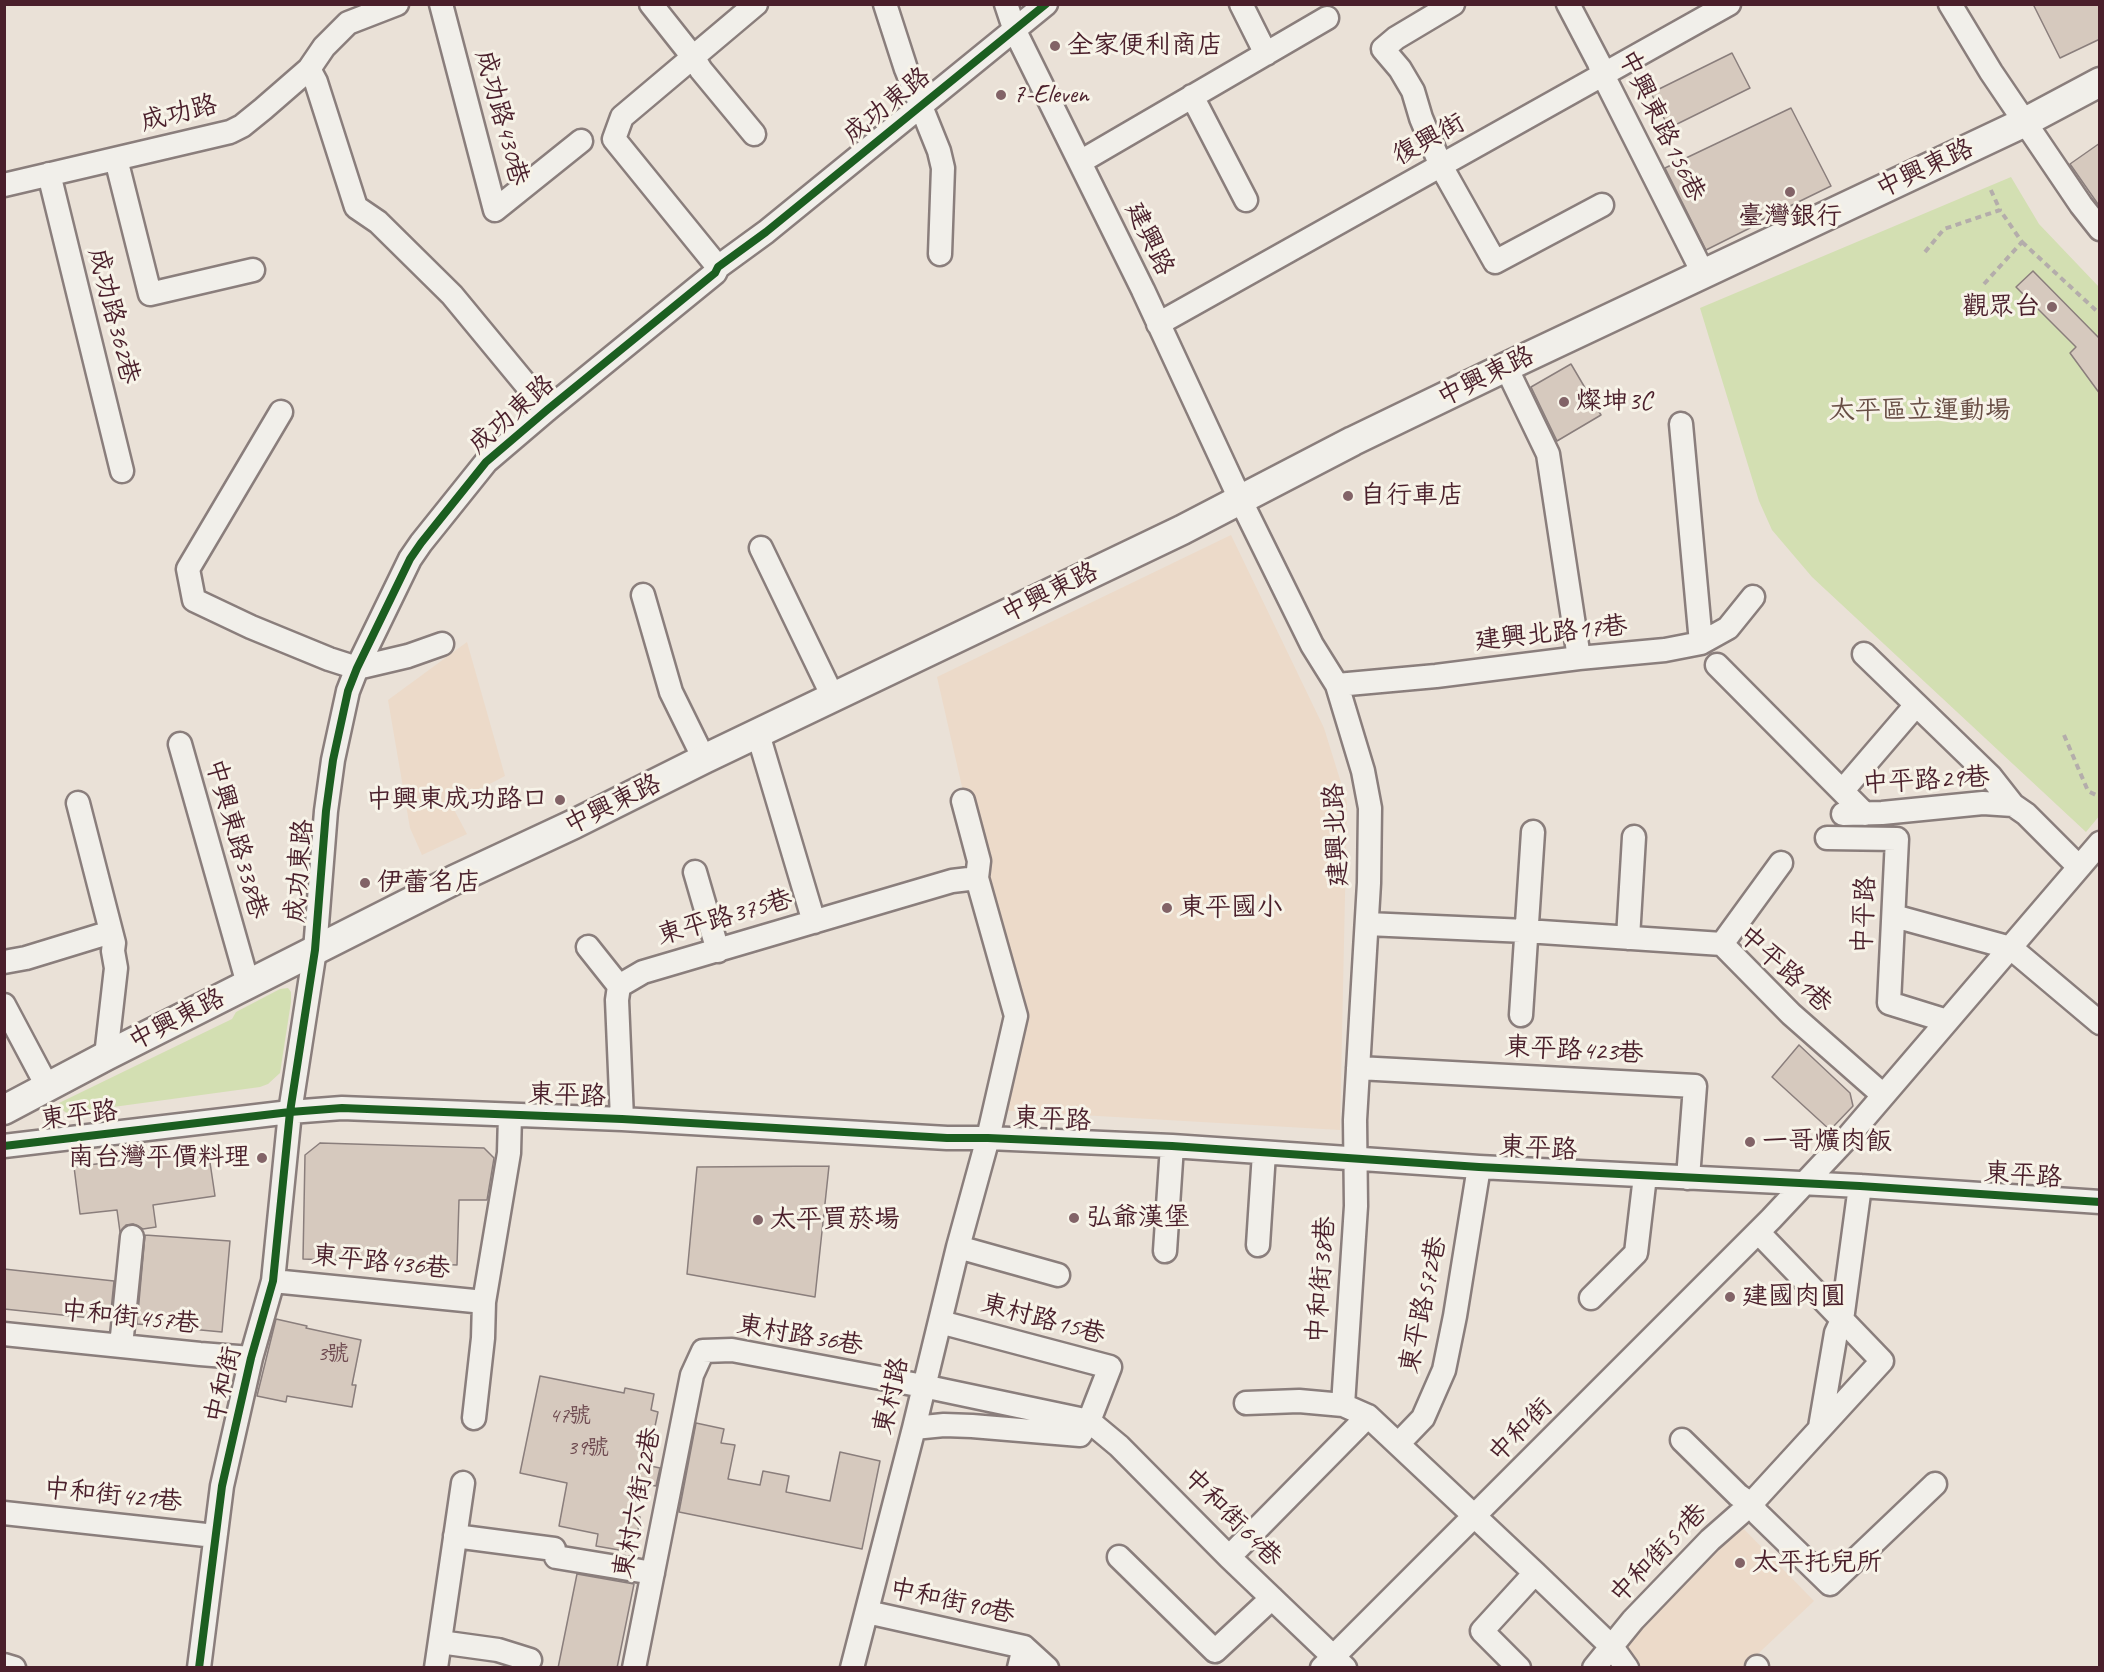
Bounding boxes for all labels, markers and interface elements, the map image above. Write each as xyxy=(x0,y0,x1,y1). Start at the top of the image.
place label: 全家便利商店 xyxy=(1067,30,1223,62)
marker: 全家便利商店 xyxy=(1048,39,1062,53)
street label: 中興東路156巷 xyxy=(1611,45,1711,207)
street label: 成功路430巷 xyxy=(468,47,534,189)
street label: 成功東路 xyxy=(837,61,937,151)
place label: 7-Eleven xyxy=(1013,79,1089,111)
marker: 7-Eleven xyxy=(994,88,1008,102)
street label: 成功路 xyxy=(137,89,221,139)
street label: 復興街 xyxy=(1387,107,1471,173)
street label: 中興東路 xyxy=(1871,133,1979,205)
marker: 臺灣銀行 xyxy=(1783,185,1797,199)
street label: 建興路 xyxy=(1118,197,1180,281)
place label: 臺灣銀行 xyxy=(1738,201,1842,233)
street label: 成功路362巷 xyxy=(81,245,145,387)
place label: 觀眾台 xyxy=(1962,291,2040,323)
marker: 觀眾台 xyxy=(2045,300,2059,314)
street label: 中興東路 xyxy=(1432,340,1540,414)
street label: 成功東路 xyxy=(463,369,561,461)
place label: 燦坤3C xyxy=(1576,386,1652,418)
marker: 燦坤3C xyxy=(1557,395,1571,409)
park label: 太平區立運動場 xyxy=(1829,395,2011,427)
place label: 自行車店 xyxy=(1360,480,1464,512)
marker: 自行車店 xyxy=(1341,489,1355,503)
street label: 中興東路 xyxy=(996,556,1104,630)
street label: 建興北路17巷 xyxy=(1473,610,1629,658)
street label: 中興東路338巷 xyxy=(198,755,274,923)
street label: 中平路29巷 xyxy=(1862,762,1990,800)
street label: 中興東路 xyxy=(559,768,667,842)
street label: 建興北路 xyxy=(1319,782,1355,888)
place label: 中興東成功路口 xyxy=(366,784,548,816)
marker: 中興東成功路口 xyxy=(553,793,567,807)
street label: 成功東路 xyxy=(280,818,320,924)
place label: 伊蕾名店 xyxy=(377,867,481,899)
street label: 中平路 xyxy=(1847,875,1883,955)
marker: 伊蕾名店 xyxy=(358,876,372,890)
street label: 東平路375巷 xyxy=(654,884,796,952)
place label: 東平國小 xyxy=(1179,892,1283,924)
marker: 東平國小 xyxy=(1160,901,1174,915)
street label: 中平路1巷 xyxy=(1732,920,1838,1020)
street label: 中興東路 xyxy=(124,982,230,1058)
street label: 東平路423巷 xyxy=(1504,1032,1644,1070)
street label: 東平路 xyxy=(527,1079,607,1113)
street label: 東平路 xyxy=(38,1096,120,1136)
street label: 東平路 xyxy=(1012,1102,1092,1138)
place label: 一哥爌肉飯 xyxy=(1762,1126,1892,1158)
street label: 東平路 xyxy=(1498,1131,1578,1167)
marker: 一哥爌肉飯 xyxy=(1743,1135,1757,1149)
place label: 南台灣平價料理 xyxy=(68,1142,250,1174)
marker: 南台灣平價料理 xyxy=(255,1151,269,1165)
street label: 東平路 xyxy=(1983,1158,2063,1194)
place label: 弘爺漢堡 xyxy=(1086,1202,1190,1234)
place label: 太平買菸場 xyxy=(770,1204,900,1236)
marker: 弘爺漢堡 xyxy=(1067,1211,1081,1225)
marker: 太平買菸場 xyxy=(751,1213,765,1227)
street label: 中和街38巷 xyxy=(1302,1215,1342,1345)
street label: 東平路572巷 xyxy=(1394,1234,1454,1376)
street label: 東平路436巷 xyxy=(310,1240,452,1286)
place label: 建國肉圓 xyxy=(1742,1281,1846,1313)
street label: 東村路15巷 xyxy=(977,1288,1109,1352)
marker: 建國肉圓 xyxy=(1723,1290,1737,1304)
street label: 中和街457巷 xyxy=(59,1295,201,1341)
street label: 東村路36巷 xyxy=(735,1310,865,1362)
house number: 3號 xyxy=(317,1341,349,1367)
street label: 中和街 xyxy=(199,1343,249,1427)
street label: 東村路 xyxy=(868,1354,916,1438)
street label: 中和街 xyxy=(1482,1392,1560,1470)
house number: 47號 xyxy=(549,1403,591,1429)
street label: 東村六街22巷 xyxy=(608,1425,668,1581)
house number: 39號 xyxy=(567,1435,609,1461)
street label: 中和街64巷 xyxy=(1176,1462,1288,1574)
street label: 中和街421巷 xyxy=(42,1473,184,1519)
street label: 中和街51巷 xyxy=(1604,1497,1714,1611)
place label: 太平托兒所 xyxy=(1752,1547,1882,1579)
marker: 太平托兒所 xyxy=(1733,1556,1747,1570)
street label: 中和街90巷 xyxy=(886,1573,1018,1631)

